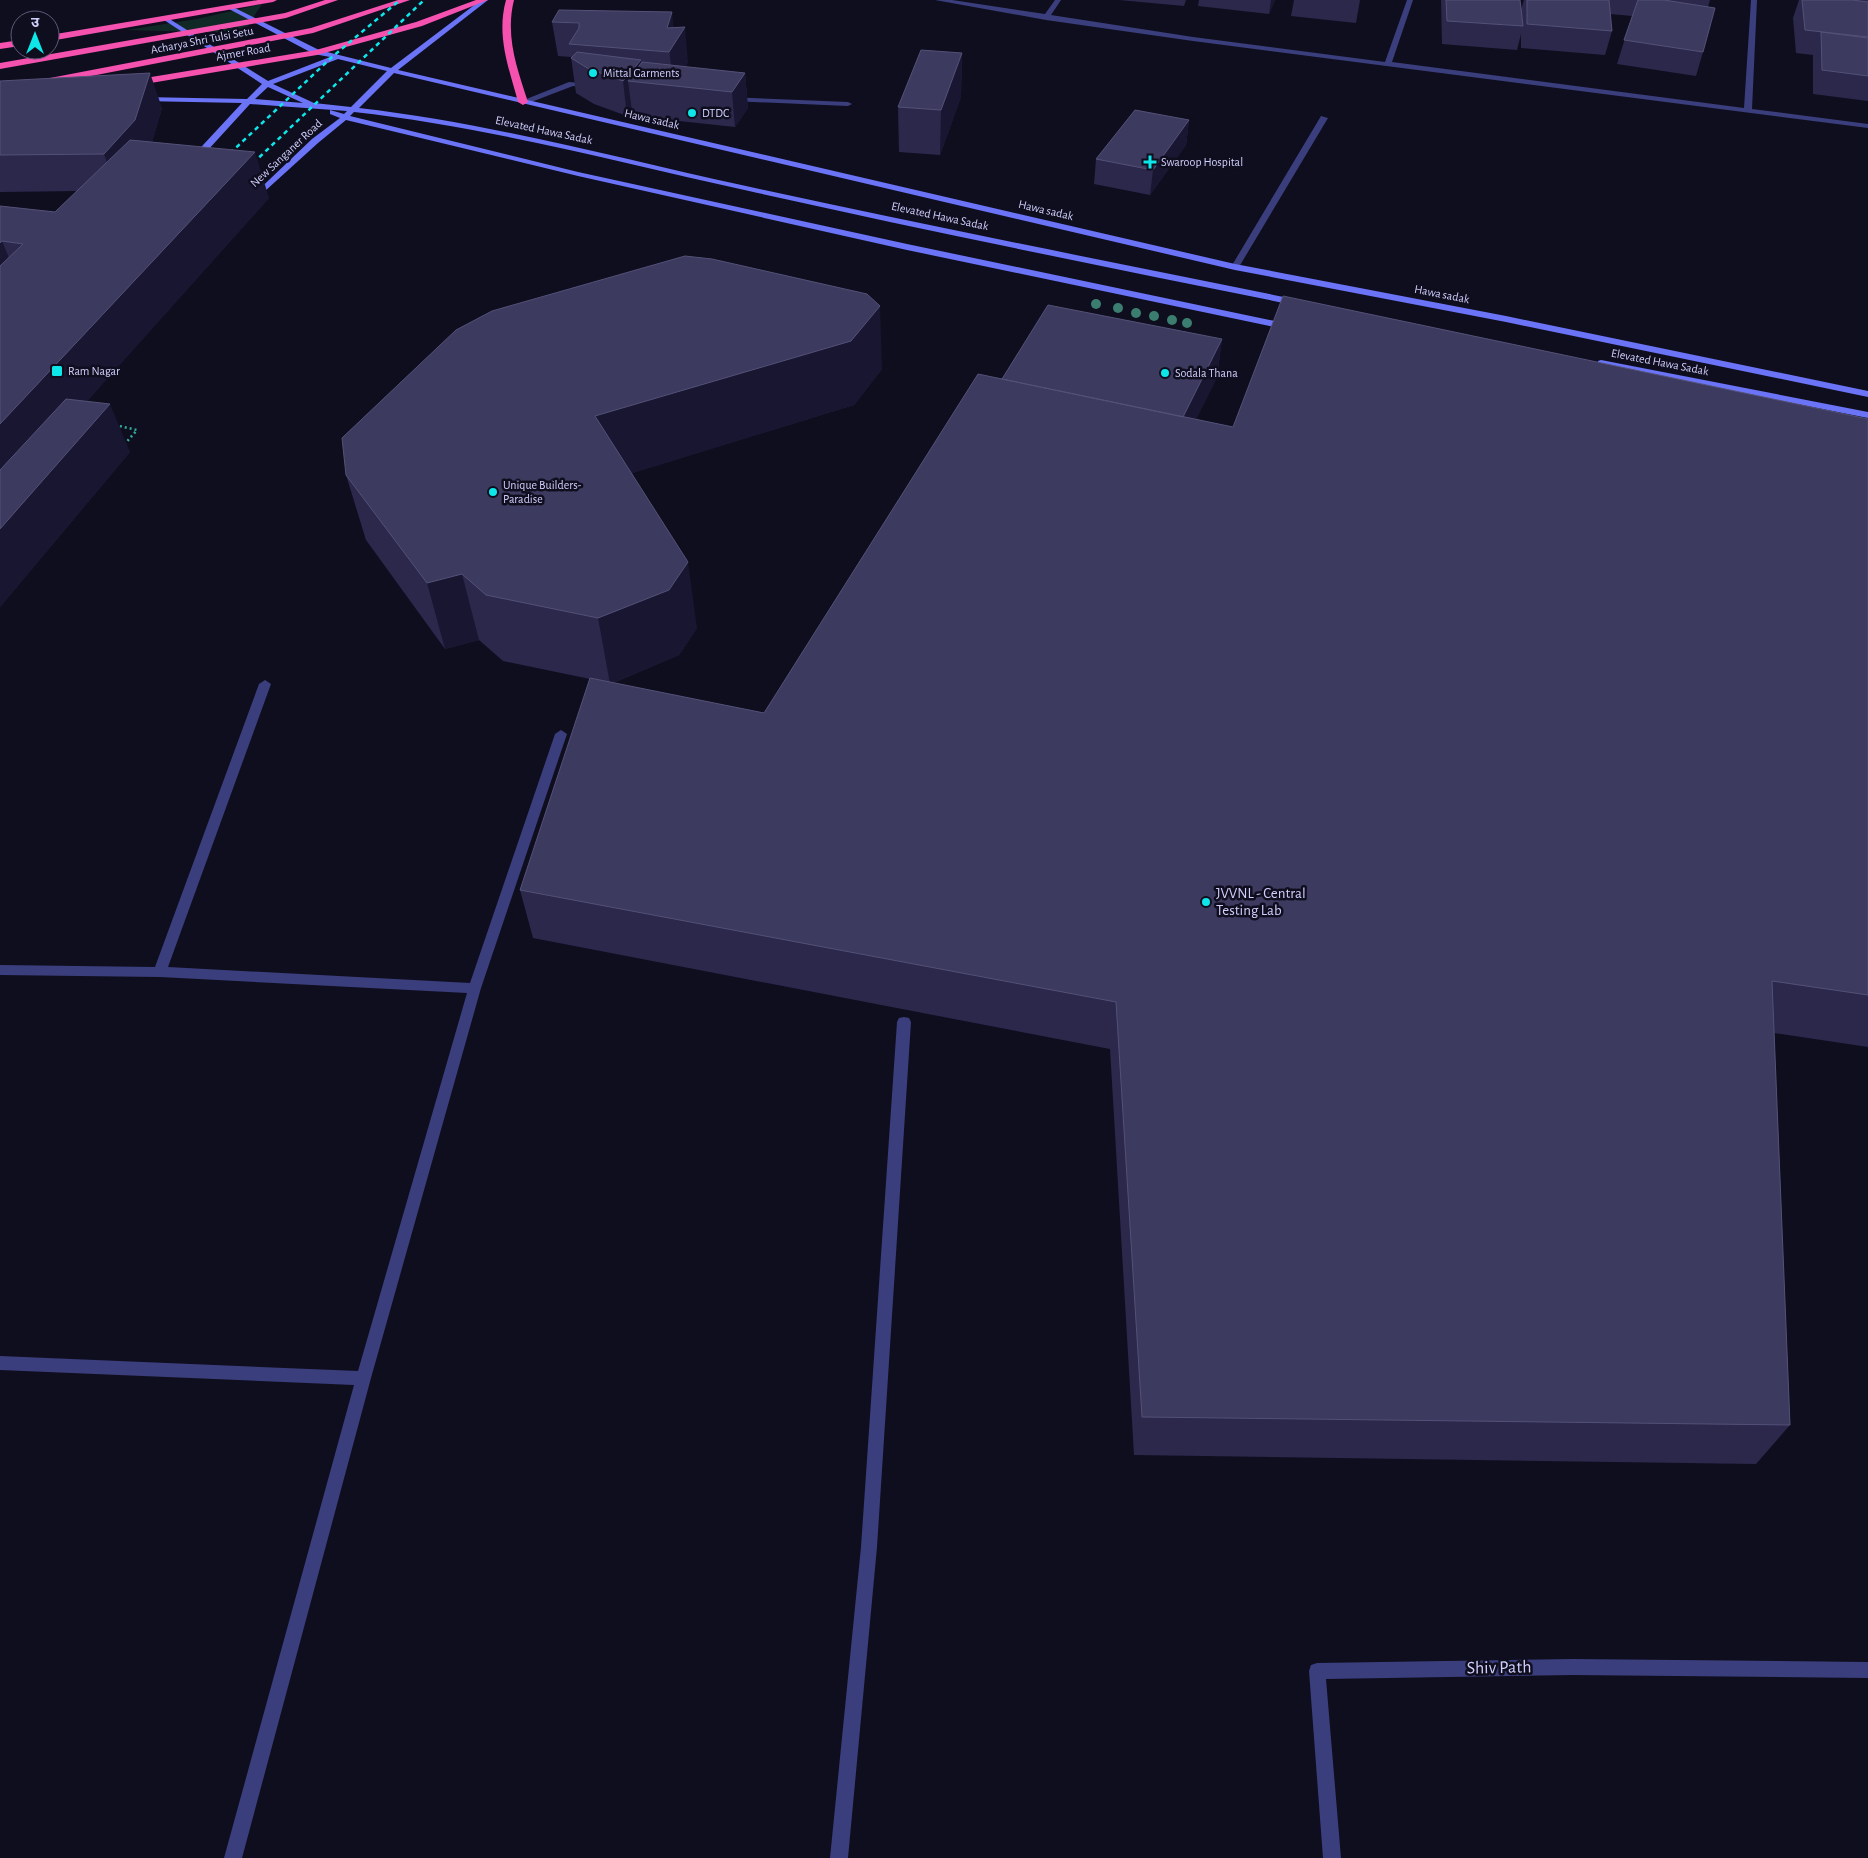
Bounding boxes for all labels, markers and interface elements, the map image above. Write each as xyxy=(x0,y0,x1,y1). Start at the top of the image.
north arrow xyxy=(10,10,60,60)
text: उ xyxy=(31,16,40,30)
street label: Acharya Shri Tulsi Setu xyxy=(150,24,254,57)
street label: Ajmer Road xyxy=(215,41,271,64)
marker: Mittal Garments xyxy=(587,67,599,79)
place label: Mittal Garments xyxy=(603,67,680,79)
street label: Hawa sadak xyxy=(623,107,681,131)
marker: DTDC xyxy=(686,107,698,119)
place label: DTDC xyxy=(702,107,729,119)
street label: Elevated Hawa Sadak xyxy=(494,114,594,146)
street label: New Sanganer Road xyxy=(248,117,324,189)
marker: Swaroop Hospital xyxy=(1143,155,1157,169)
place label: Swaroop Hospital xyxy=(1161,156,1243,168)
street label: Hawa sadak xyxy=(1017,198,1075,222)
street label: Elevated Hawa Sadak xyxy=(890,200,990,232)
street label: Hawa sadak xyxy=(1413,283,1471,305)
street label: Elevated Hawa Sadak xyxy=(1610,347,1710,377)
marker: Ram Nagar xyxy=(50,364,64,378)
place label: Ram Nagar xyxy=(68,365,120,377)
marker: Sodala Thana xyxy=(1159,367,1171,379)
place label: Sodala Thana xyxy=(1175,367,1238,379)
place label: Unique Builders- Paradise xyxy=(503,479,582,505)
marker: Unique Builders- Paradise xyxy=(487,486,499,498)
place label: JVVNL - Central Testing Lab xyxy=(1216,886,1306,918)
marker: JVVNL - Central Testing Lab xyxy=(1200,896,1212,908)
street label: Shiv Path xyxy=(1466,1658,1532,1678)

